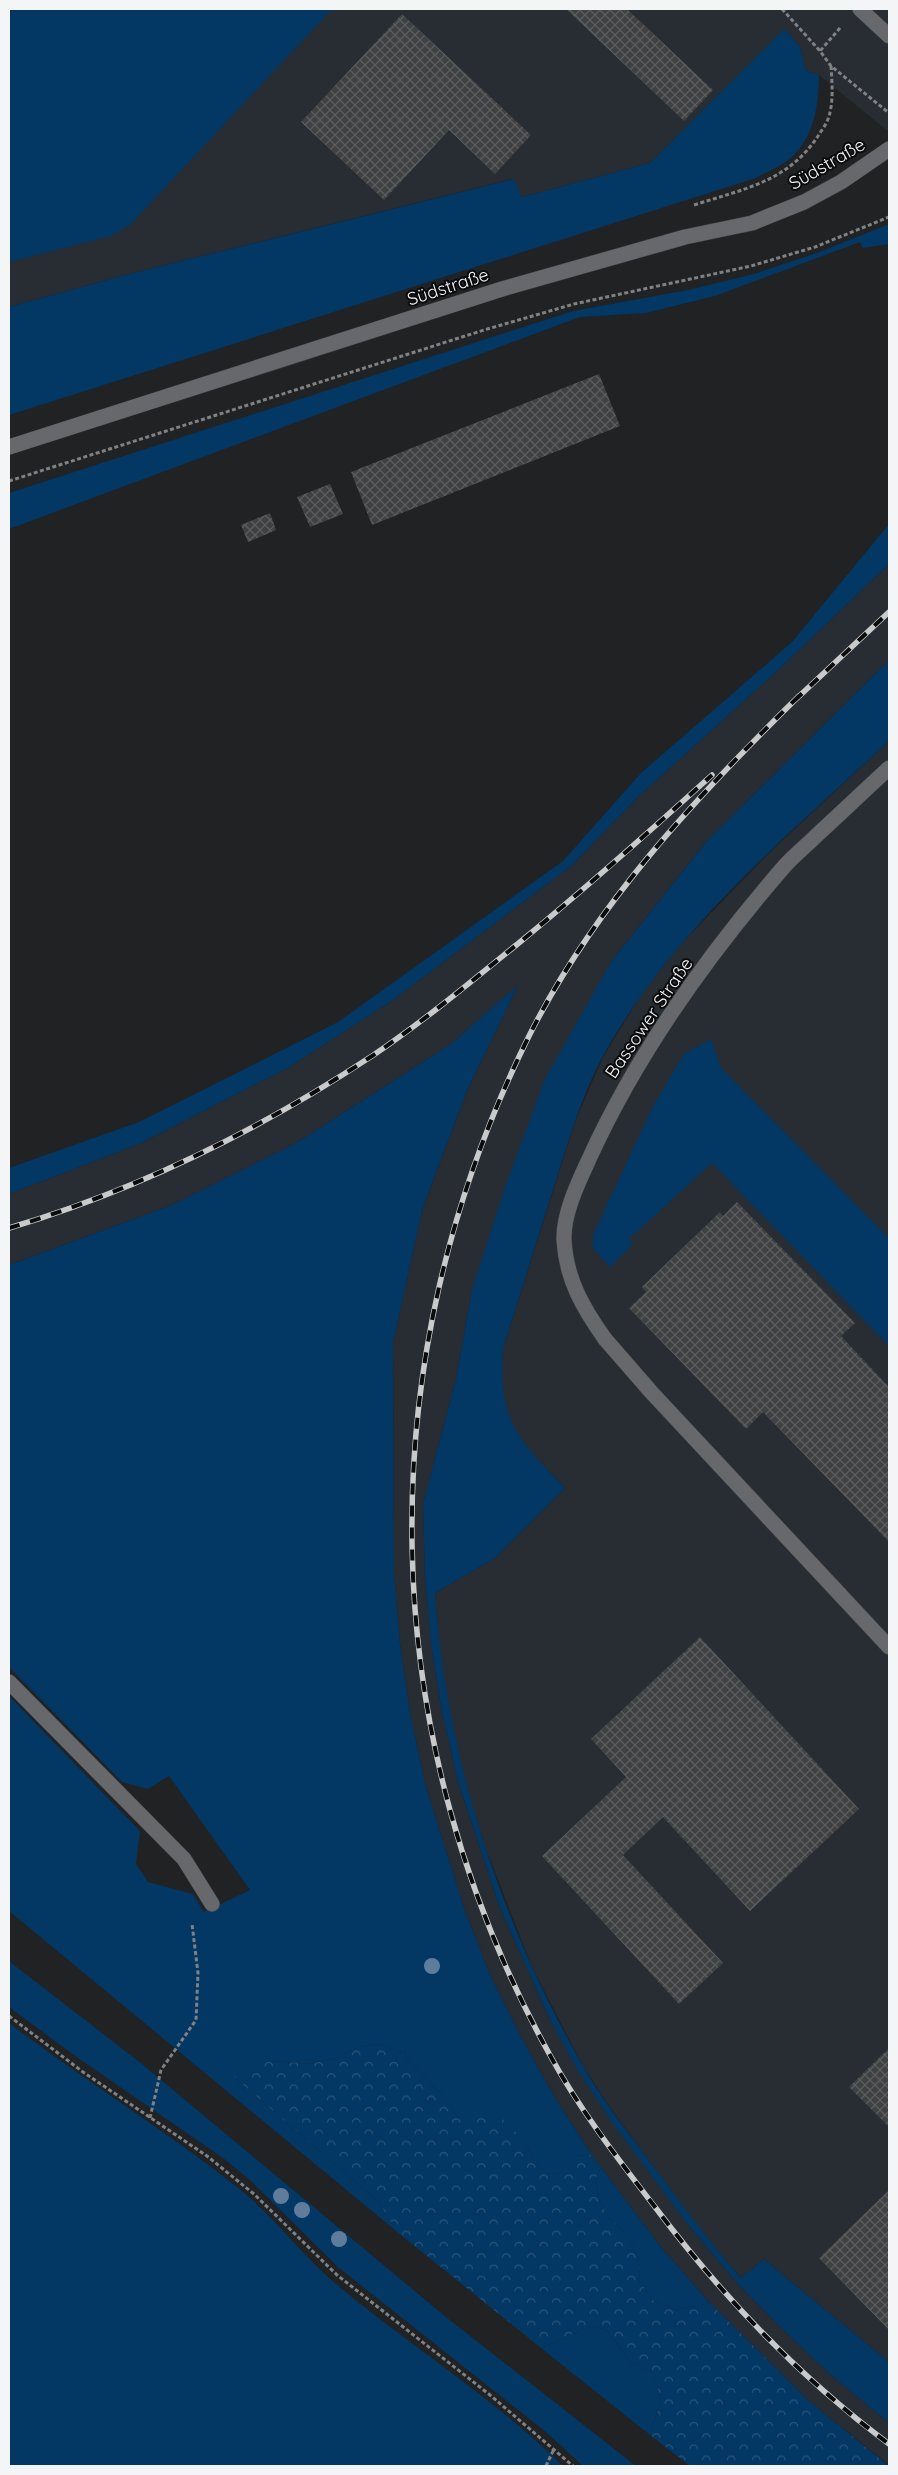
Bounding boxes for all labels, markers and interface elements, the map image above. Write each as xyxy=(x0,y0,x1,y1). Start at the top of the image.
street label: Südstraße xyxy=(784,132,869,195)
street label: Südstraße xyxy=(404,263,492,311)
street label: Bassower Straße xyxy=(600,953,698,1083)

